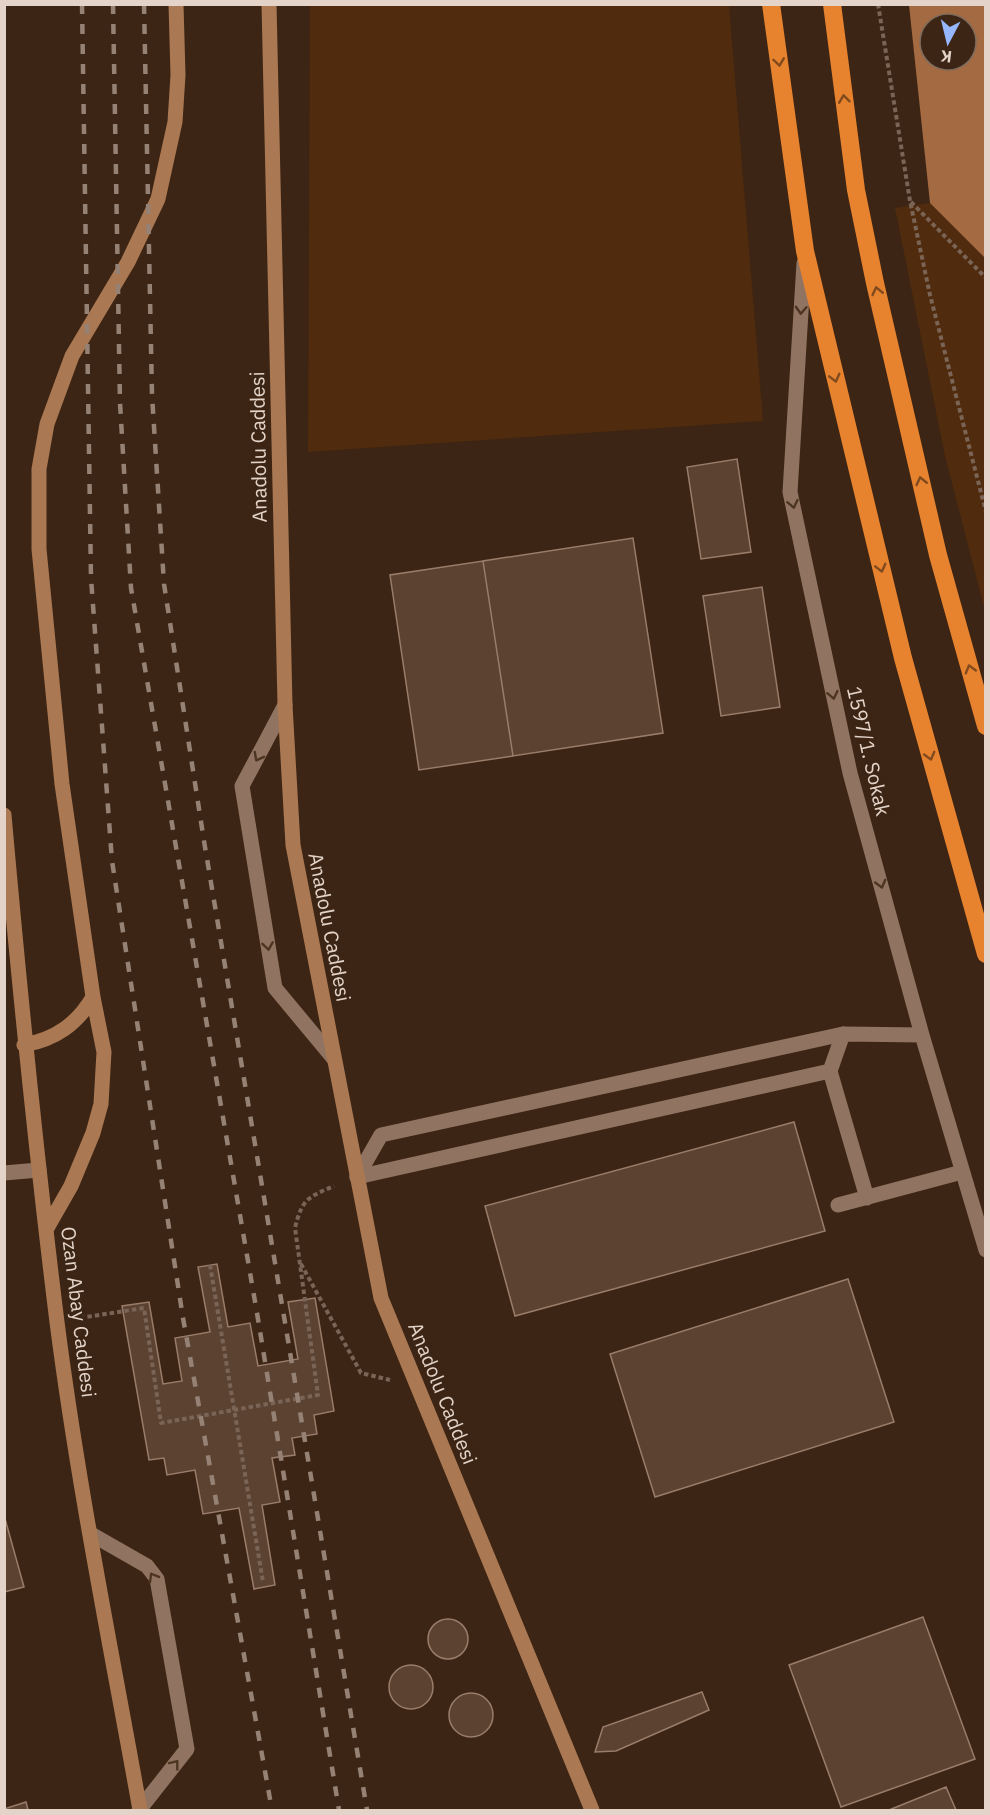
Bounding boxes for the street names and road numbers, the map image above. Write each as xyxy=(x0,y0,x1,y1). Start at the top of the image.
street label: Anadolu Caddesi xyxy=(243,371,273,523)
street label: 1597/1. Sokak xyxy=(841,684,897,819)
street label: Anadolu Caddesi xyxy=(302,850,358,1004)
street label: Ozan Abay Caddesi xyxy=(55,1225,103,1399)
street label: Anadolu Caddesi xyxy=(402,1318,484,1468)

